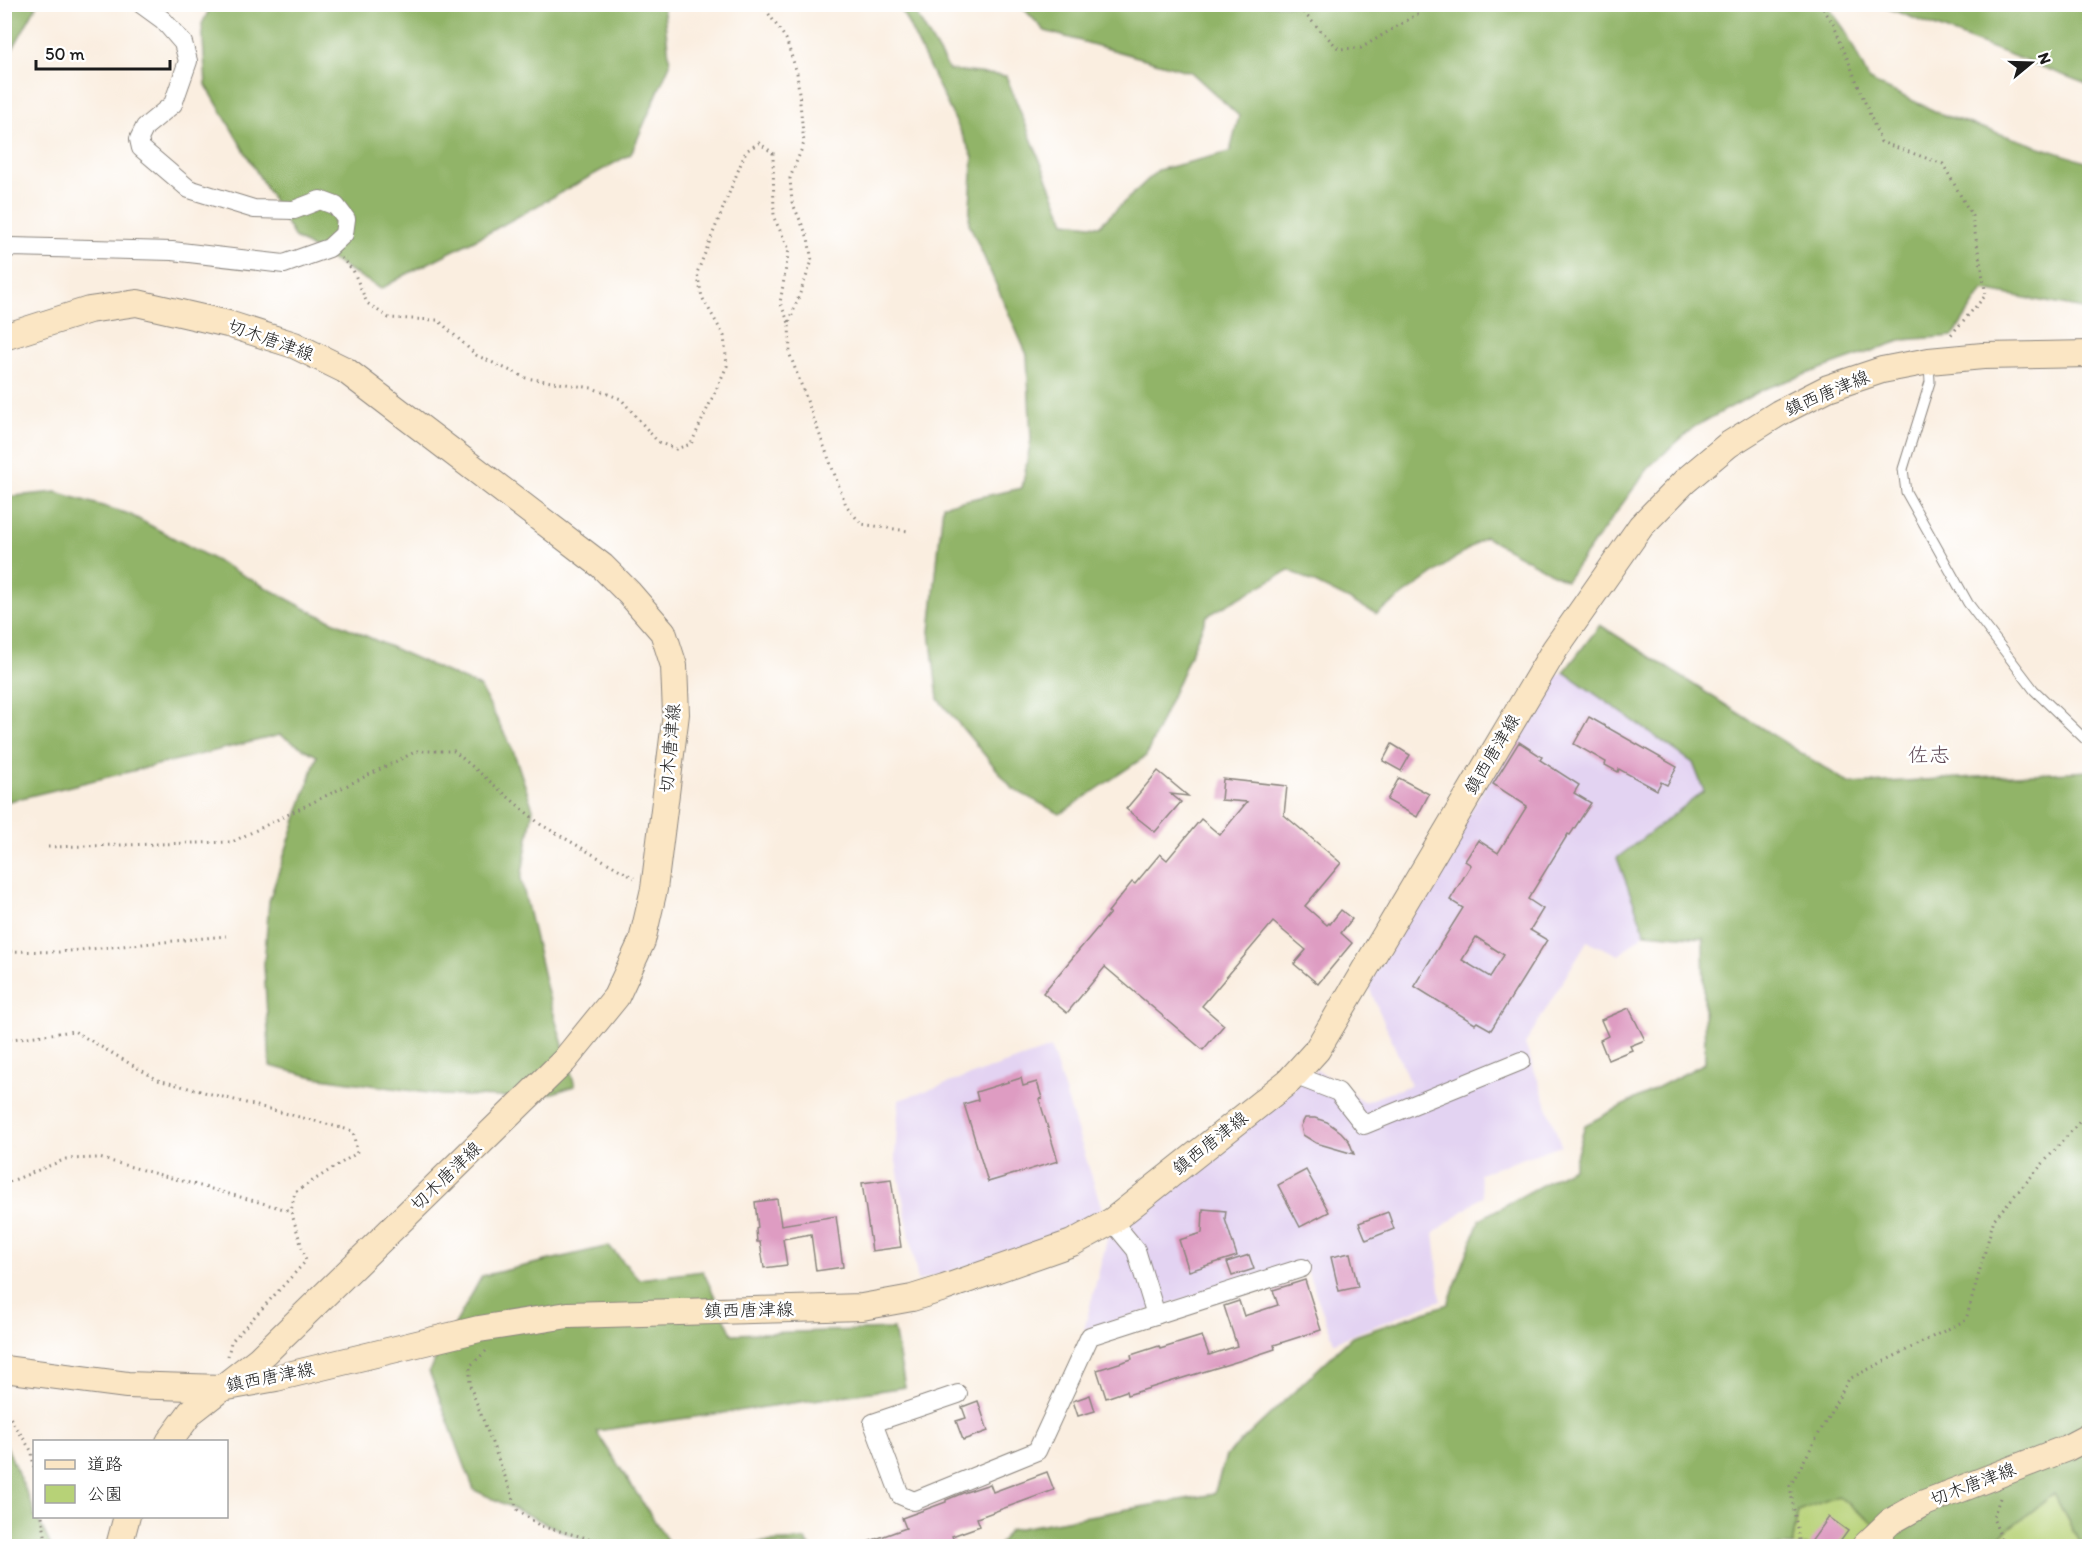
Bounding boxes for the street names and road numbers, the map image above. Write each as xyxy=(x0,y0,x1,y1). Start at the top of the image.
street label: 切木唐津線 xyxy=(225,314,317,366)
street label: 鎮西唐津線 xyxy=(1781,365,1873,421)
street label: 切木唐津線 xyxy=(655,702,685,794)
street label: 鎮西唐津線 xyxy=(1459,710,1525,798)
street label: 鎮西唐津線 xyxy=(1168,1107,1252,1179)
street label: 切木唐津線 xyxy=(406,1137,486,1215)
street label: 鎮西唐津線 xyxy=(704,1298,794,1322)
street label: 鎮西唐津線 xyxy=(224,1358,316,1396)
street label: 切木唐津線 xyxy=(1927,1458,2019,1510)

